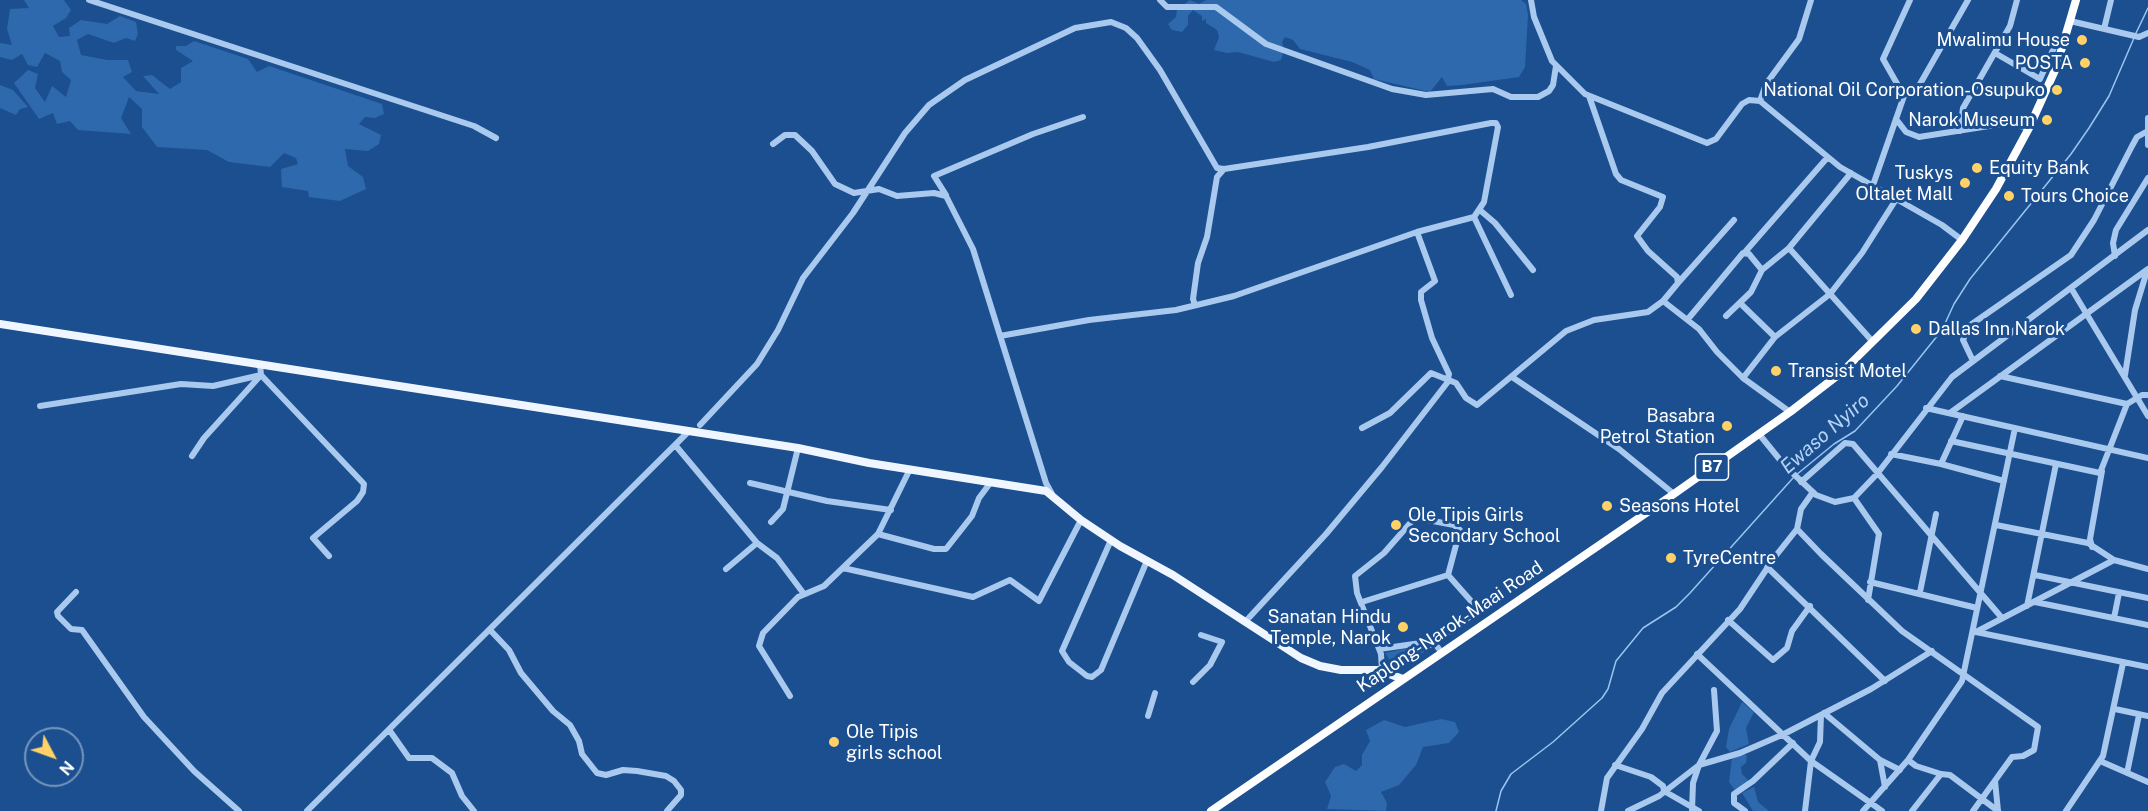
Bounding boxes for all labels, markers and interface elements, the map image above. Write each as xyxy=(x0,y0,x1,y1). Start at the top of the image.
place label: Mwalimu House xyxy=(1936,29,2070,51)
marker: Mwalimu House xyxy=(2075,33,2089,47)
place label: POSTA xyxy=(2015,52,2073,74)
marker: POSTA xyxy=(2078,56,2092,70)
place label: National Oil Corporation-Osupuko xyxy=(1763,79,2045,101)
marker: National Oil Corporation-Osupuko xyxy=(2050,83,2064,97)
place label: Narok Museum xyxy=(1908,109,2035,131)
marker: Narok Museum xyxy=(2040,113,2054,127)
place label: Equity Bank xyxy=(1989,157,2089,179)
marker: Equity Bank xyxy=(1970,161,1984,175)
place label: Tuskys Oltalet Mall xyxy=(1856,162,1953,204)
marker: Tuskys Oltalet Mall xyxy=(1958,176,1972,190)
place label: Tours Choice xyxy=(2021,185,2129,207)
marker: Tours Choice xyxy=(2002,189,2016,203)
place label: Dallas Inn Narok xyxy=(1928,318,2065,340)
marker: Dallas Inn Narok xyxy=(1909,322,1923,336)
place label: Transist Motel xyxy=(1788,360,1907,382)
marker: Transist Motel xyxy=(1769,364,1783,378)
water label: Ewaso Nyiro xyxy=(1775,389,1875,479)
place label: Basabra Petrol Station xyxy=(1600,405,1715,448)
marker: Basabra Petrol Station xyxy=(1720,419,1734,433)
road number: B7 xyxy=(1696,454,1728,480)
place label: Seasons Hotel xyxy=(1619,495,1740,517)
marker: Seasons Hotel xyxy=(1600,499,1614,513)
place label: Ole Tipis Girls Secondary School xyxy=(1408,504,1560,546)
marker: Ole Tipis Girls Secondary School xyxy=(1389,518,1403,532)
place label: TyreCentre xyxy=(1683,547,1776,569)
marker: TyreCentre xyxy=(1664,551,1678,565)
street label: Kaplong-Narok-Maai Road xyxy=(1353,557,1547,697)
place label: Sanatan Hindu Temple, Narok xyxy=(1268,606,1391,648)
marker: Sanatan Hindu Temple, Narok xyxy=(1396,620,1410,634)
place label: Ole Tipis girls school xyxy=(846,721,942,764)
north arrow xyxy=(24,727,84,787)
marker: Ole Tipis girls school xyxy=(827,735,841,749)
text: N xyxy=(55,757,78,779)

